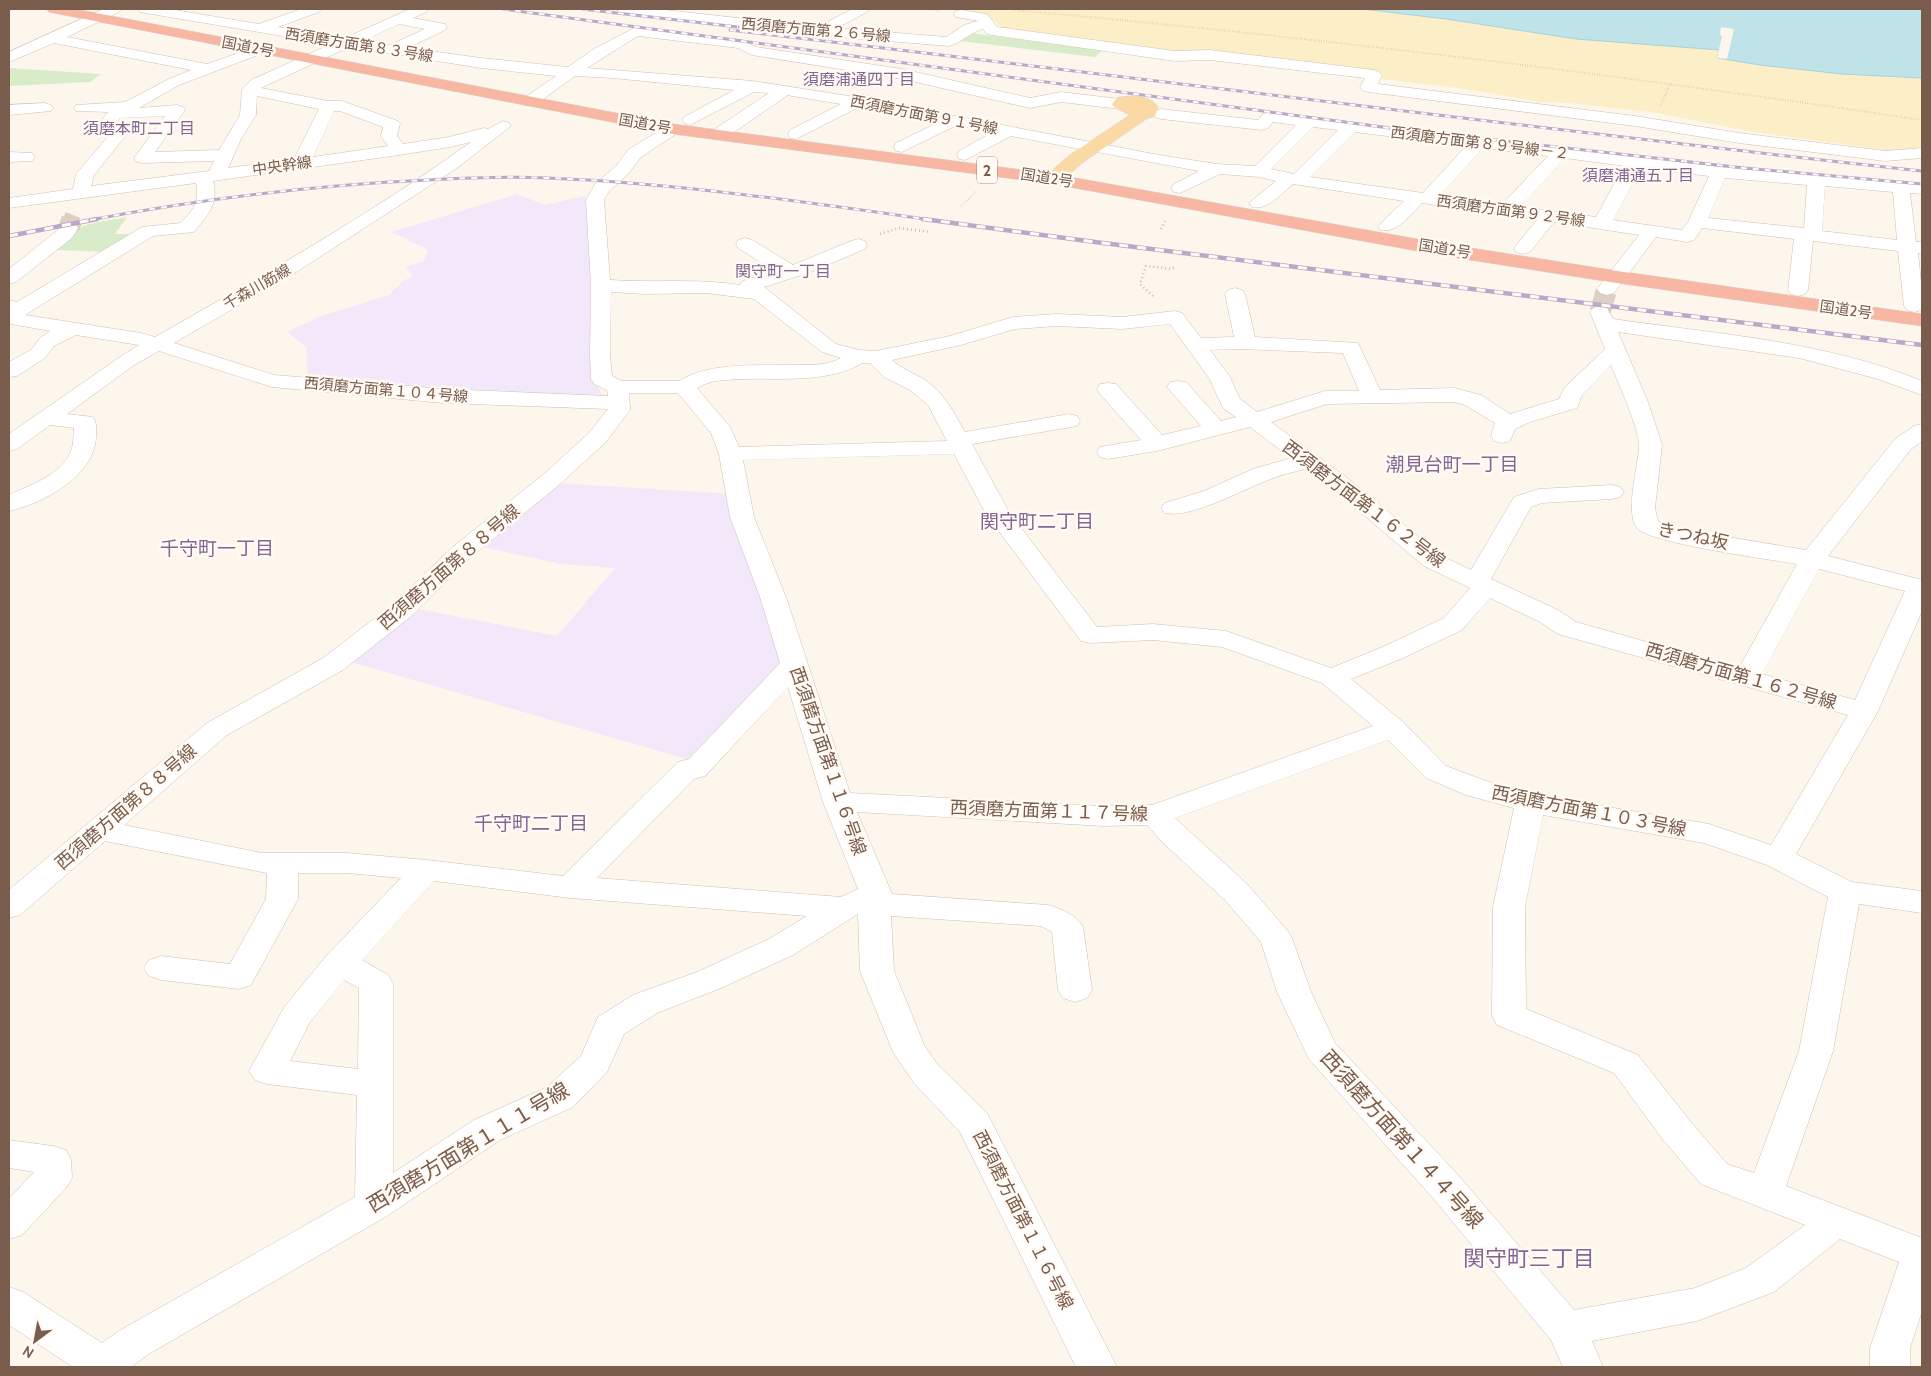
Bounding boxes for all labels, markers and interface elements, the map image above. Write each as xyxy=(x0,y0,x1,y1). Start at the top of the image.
street label: 西須磨方面第２６号線 xyxy=(740,14,892,46)
street label: 西須磨方面第８３号線 xyxy=(284,24,434,66)
street label: 国道2号 xyxy=(220,33,276,61)
district label: 須磨浦通四丁目 xyxy=(803,70,915,89)
street label: 西須磨方面第９１号線 xyxy=(849,92,999,138)
street label: 国道2号 xyxy=(617,111,673,137)
district label: 須磨本町二丁目 xyxy=(83,119,195,138)
street label: 西須磨方面第８９号線－２ xyxy=(1390,123,1570,163)
street label: 中央幹線 xyxy=(251,153,313,179)
road number: 2 xyxy=(977,156,997,184)
street label: 国道2号 xyxy=(1019,165,1075,191)
district label: 須磨浦通五丁目 xyxy=(1582,166,1694,185)
street label: 西須磨方面第９２号線 xyxy=(1435,192,1587,230)
street label: 国道2号 xyxy=(1417,236,1473,262)
street label: 千森川筋線 xyxy=(220,260,294,314)
district label: 関守町一丁目 xyxy=(735,262,831,281)
street label: 国道2号 xyxy=(1819,297,1873,323)
street label: 西須磨方面第１０４号線 xyxy=(303,374,469,406)
street label: 西須磨方面第１６２号線 xyxy=(1278,436,1450,572)
district label: 潮見台町一丁目 xyxy=(1385,453,1519,476)
street label: 西須磨方面第８８号線 xyxy=(374,500,524,634)
district label: 関守町二丁目 xyxy=(980,510,1094,533)
street label: きつね坂 xyxy=(1655,518,1731,554)
district label: 千守町一丁目 xyxy=(160,537,274,560)
street label: 西須磨方面第１６２号線 xyxy=(1643,638,1839,714)
street label: 西須磨方面第１１６号線 xyxy=(785,664,871,858)
street label: 西須磨方面第８８号線 xyxy=(51,740,201,874)
street label: 西須磨方面第１０３号線 xyxy=(1490,781,1688,841)
street label: 西須磨方面第１１７号線 xyxy=(950,797,1148,825)
district label: 千守町二丁目 xyxy=(474,812,588,835)
street label: 西須磨方面第１４４号線 xyxy=(1315,1045,1489,1233)
street label: 西須磨方面第１１１号線 xyxy=(363,1077,573,1217)
street label: 西須磨方面第１１６号線 xyxy=(968,1127,1078,1313)
district label: 関守町三丁目 xyxy=(1463,1245,1595,1272)
north arrow xyxy=(10,1316,60,1366)
text: N xyxy=(19,1342,37,1362)

